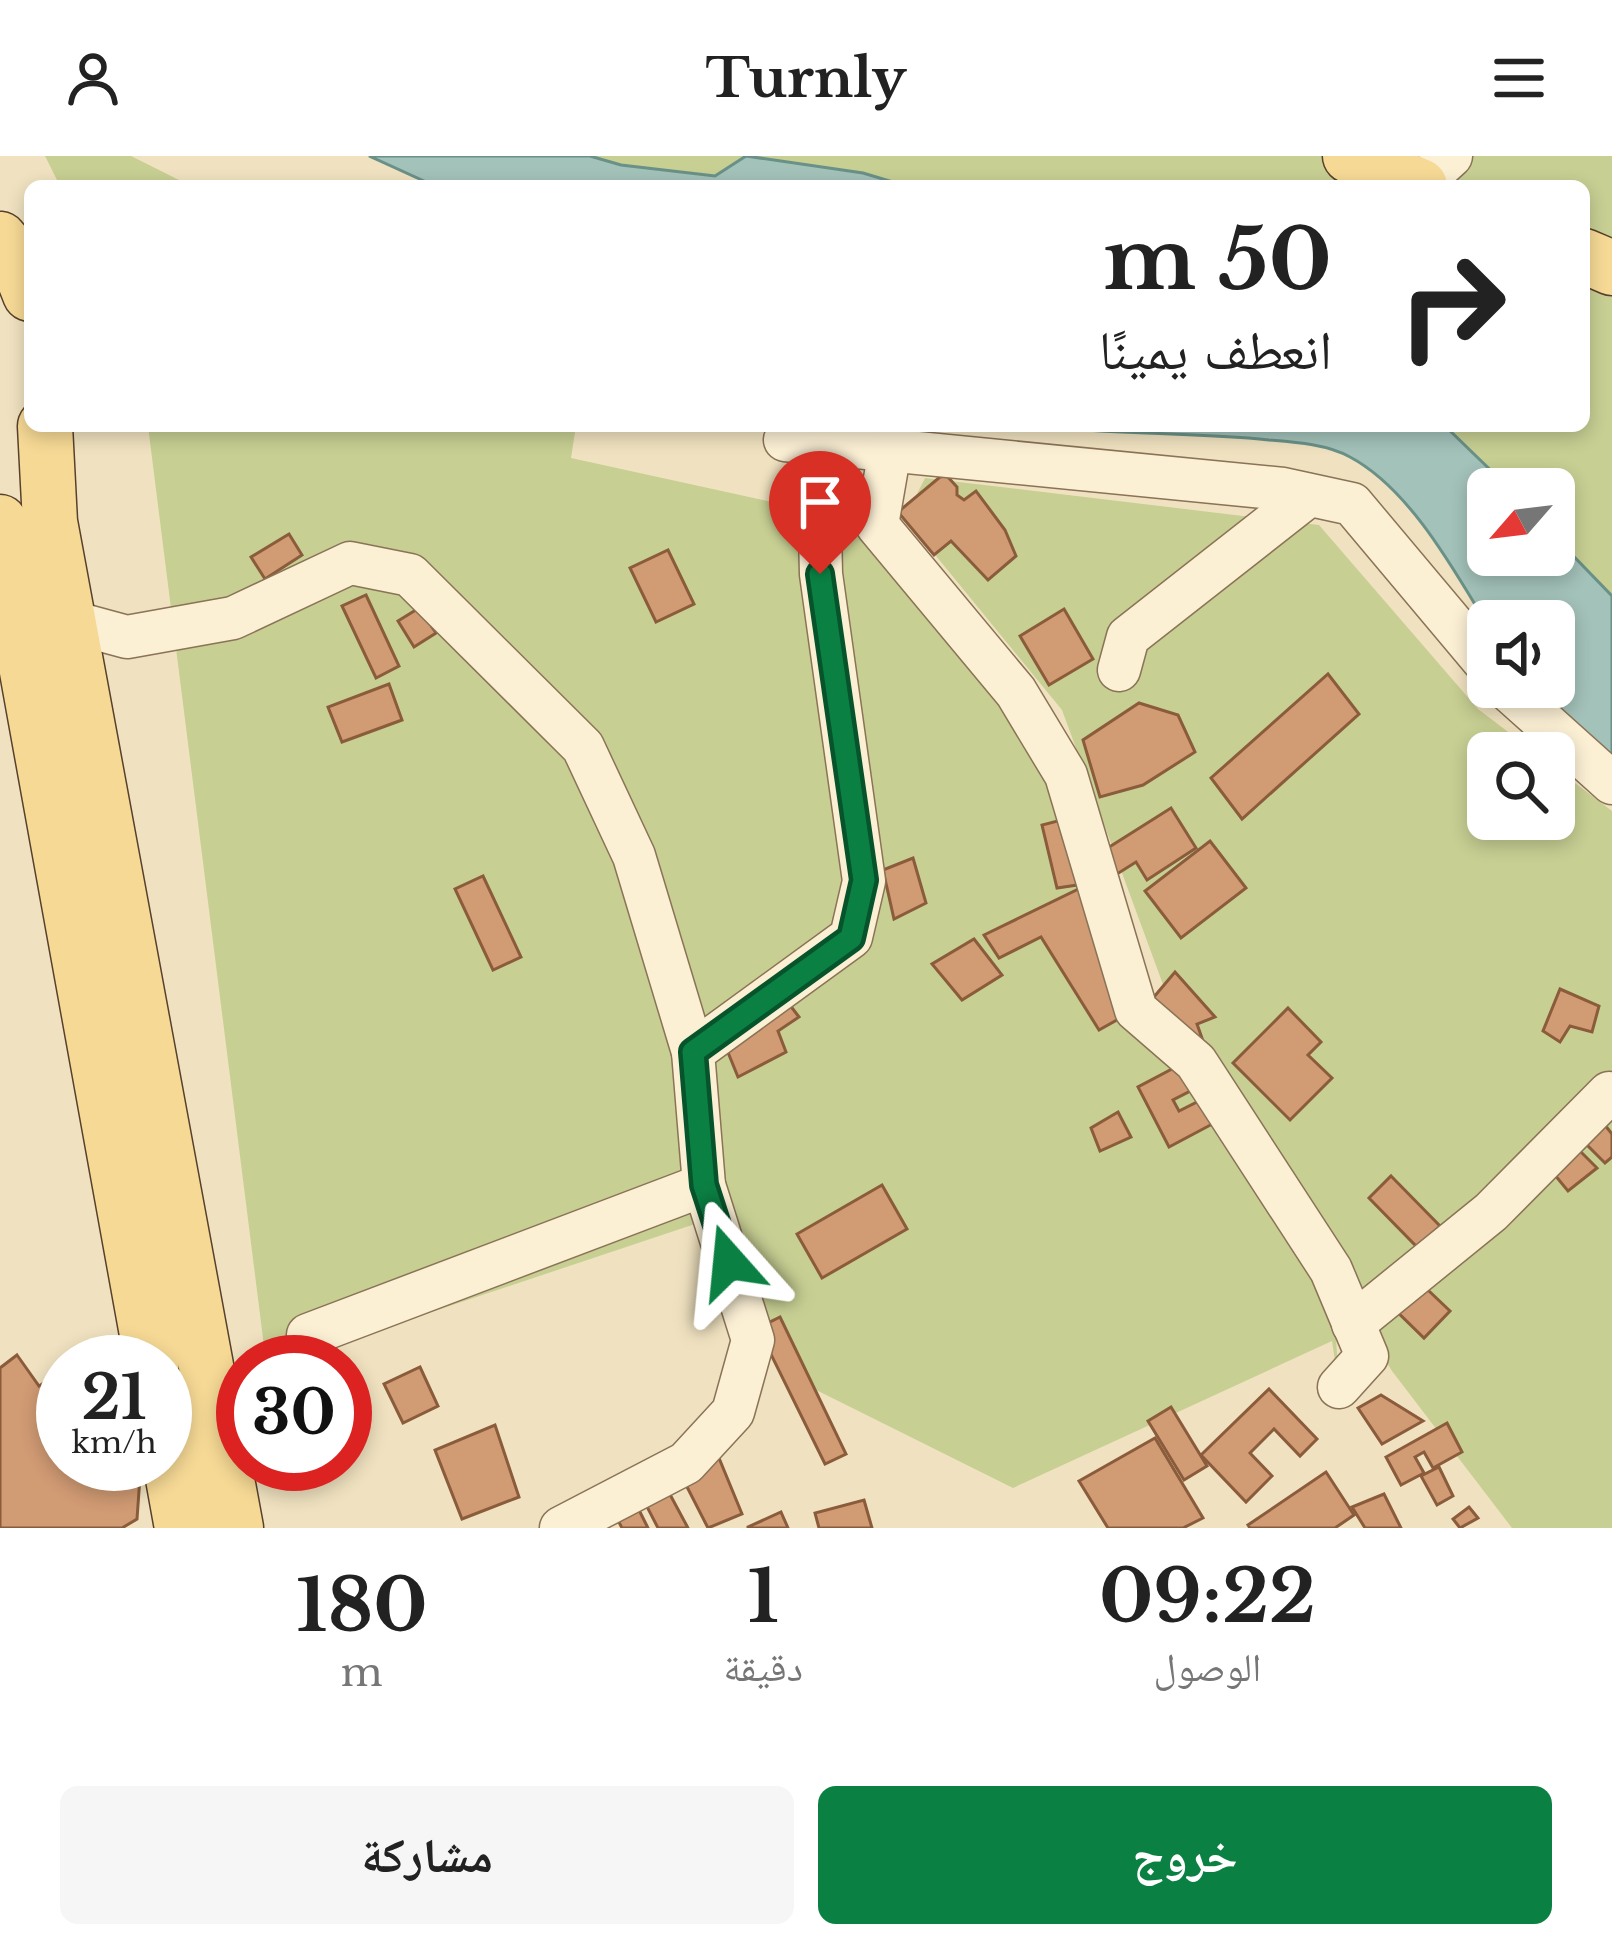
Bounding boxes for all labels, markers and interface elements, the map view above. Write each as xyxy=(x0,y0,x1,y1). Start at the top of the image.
icon: person xyxy=(60,45,126,111)
text: Turnly xyxy=(706,45,906,112)
icon: menu xyxy=(1486,45,1552,111)
text: 50 m xyxy=(1103,208,1332,312)
icon: right xyxy=(1374,228,1530,384)
text: انعطف يمينًا xyxy=(1099,317,1332,384)
pin xyxy=(769,451,871,574)
north arrow xyxy=(1467,468,1575,576)
map controls xyxy=(1467,468,1575,840)
icon: arrive xyxy=(787,469,853,535)
button: sound xyxy=(1467,600,1575,708)
button: search xyxy=(1467,732,1575,840)
position arrow xyxy=(666,1199,792,1325)
speed limit sign: 30 xyxy=(216,1335,372,1491)
text: 21 xyxy=(81,1361,147,1435)
text: km/h xyxy=(71,1424,157,1461)
text: 1 xyxy=(747,1552,779,1641)
text: 09:22 xyxy=(1099,1552,1316,1641)
text: 180 xyxy=(296,1561,428,1650)
text: دقيقة xyxy=(724,1643,803,1692)
text: الوصول xyxy=(1153,1643,1261,1692)
text: m xyxy=(341,1648,383,1697)
button: مشاركة xyxy=(60,1786,794,1924)
button: خروج xyxy=(818,1786,1552,1924)

